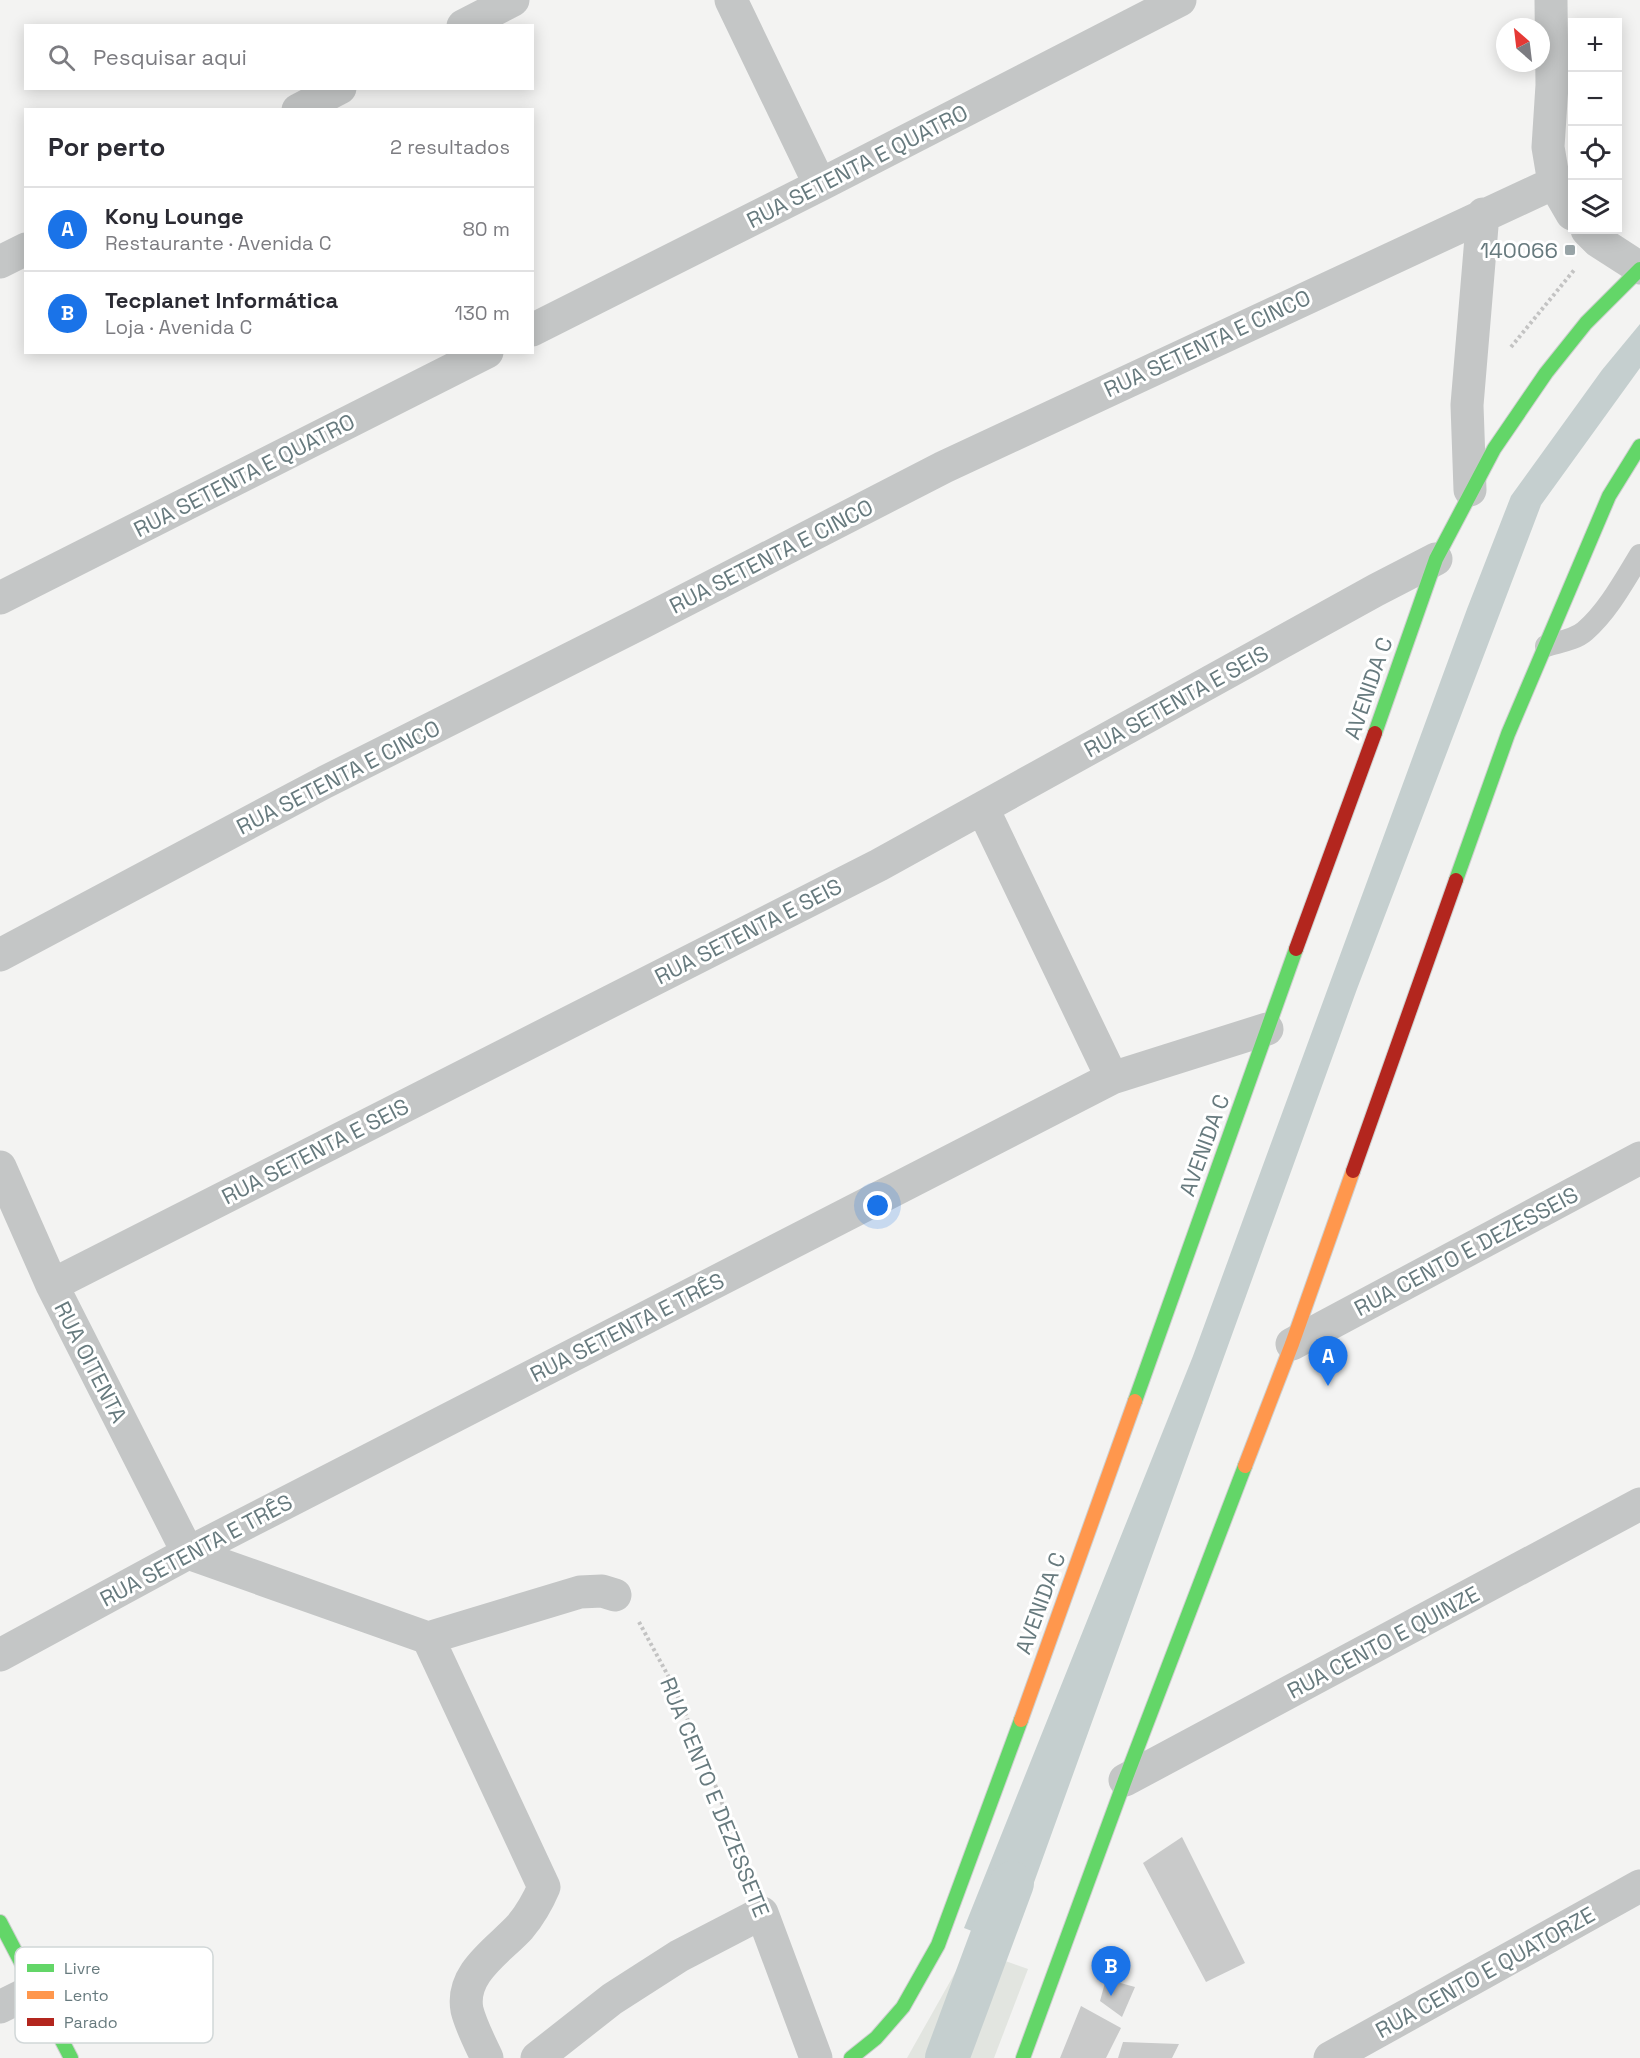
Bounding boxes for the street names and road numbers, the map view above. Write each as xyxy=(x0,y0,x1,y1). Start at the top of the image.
street label: RUA SETENTA E QUATRO xyxy=(742,98,972,234)
street label: RUA SETENTA E CINCO xyxy=(1099,283,1315,403)
street label: RUA SETENTA E QUATRO xyxy=(129,407,359,543)
street label: RUA SETENTA E CINCO xyxy=(665,493,877,619)
street label: AVENIDA C xyxy=(1337,633,1399,743)
street label: RUA SETENTA E SEIS xyxy=(1079,639,1273,763)
street label: RUA SETENTA E CINCO xyxy=(232,714,444,840)
street label: RUA SETENTA E SEIS xyxy=(650,872,846,990)
street label: AVENIDA C xyxy=(1173,1090,1235,1200)
street label: RUA SETENTA E SEIS xyxy=(217,1092,413,1210)
street label: RUA CENTO E DEZESSEIS xyxy=(1349,1180,1583,1322)
street label: RUA SETENTA E TRÊS xyxy=(525,1266,729,1388)
street label: RUA OITENTA xyxy=(48,1297,134,1428)
street label: RUA SETENTA E TRÊS xyxy=(95,1487,297,1613)
street label: AVENIDA C xyxy=(1009,1548,1071,1658)
street label: RUA CENTO E QUINZE xyxy=(1282,1579,1484,1705)
street label: RUA CENTO E DEZESSETE xyxy=(654,1673,776,1921)
street label: RUA CENTO E QUATORZE xyxy=(1370,1900,1600,2044)

